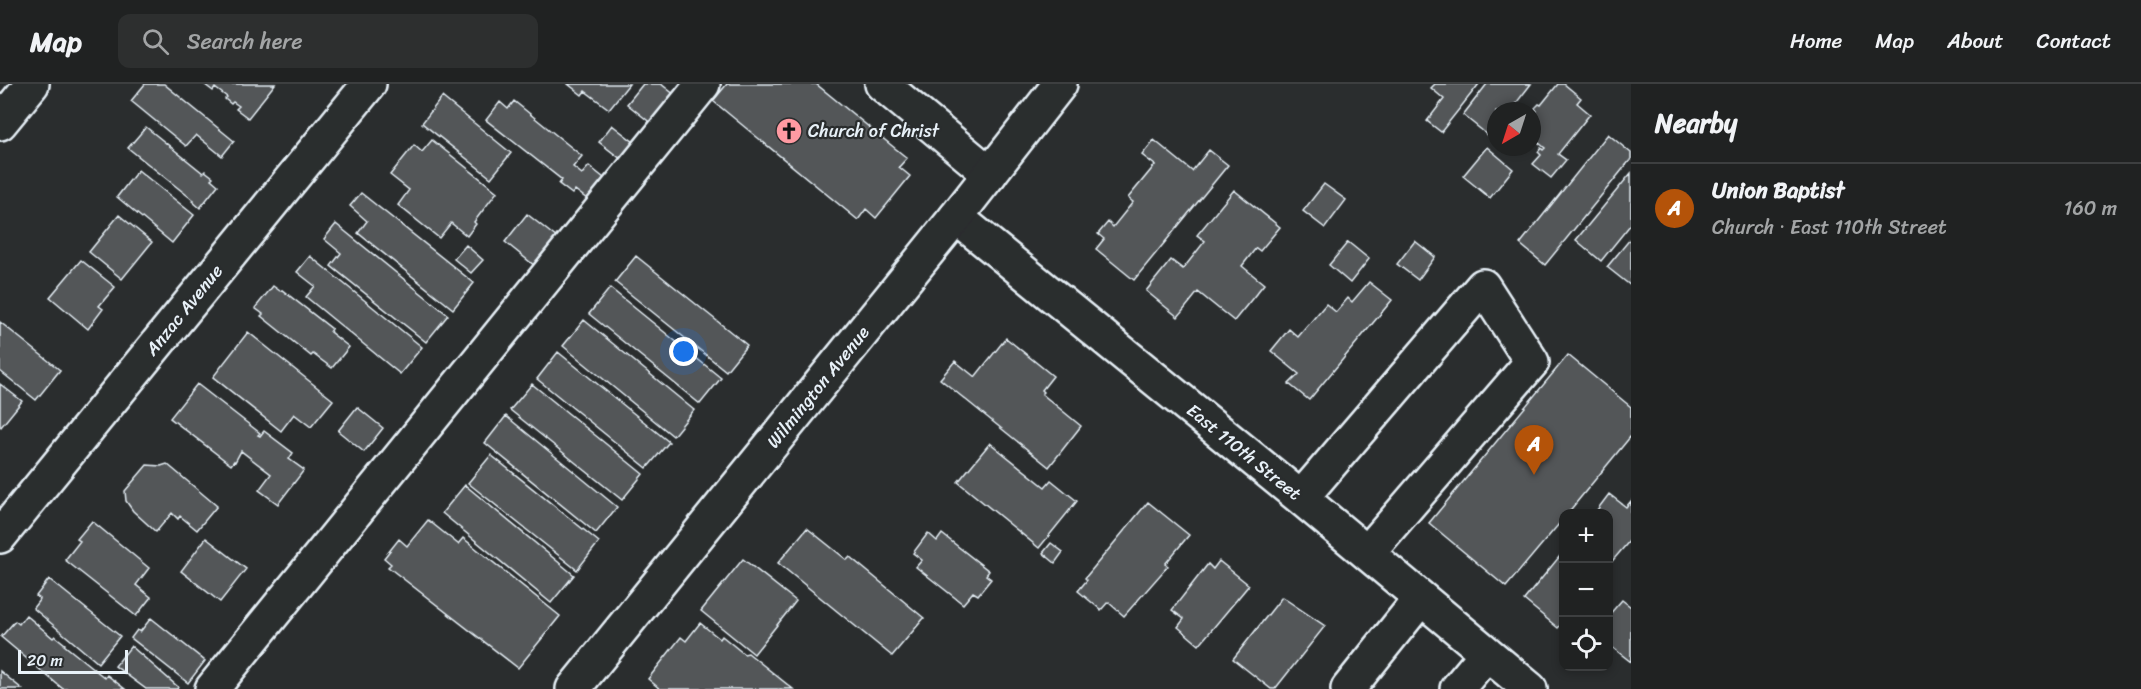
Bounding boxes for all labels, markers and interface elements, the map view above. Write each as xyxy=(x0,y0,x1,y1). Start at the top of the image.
search box xyxy=(118,14,538,68)
text: Map xyxy=(30,17,82,66)
text: Search here xyxy=(187,22,303,61)
text: Home xyxy=(1790,22,1842,60)
text: Map xyxy=(1875,22,1914,60)
text: About xyxy=(1947,22,2004,60)
text: Contact xyxy=(2037,22,2111,60)
icon: search xyxy=(139,25,172,58)
text: Nearby xyxy=(1655,100,1737,146)
north arrow xyxy=(1487,102,1541,156)
place label: Church of Christ xyxy=(808,115,940,147)
church icon: Church of Christ xyxy=(774,116,804,146)
text: Union Baptist xyxy=(1712,171,1844,210)
text: A xyxy=(1668,191,1681,226)
text: 160 m xyxy=(2064,191,2117,226)
text: Church · East 110th Street xyxy=(1712,210,1947,245)
street label: Anzac Avenue xyxy=(136,257,231,364)
street label: Wilmington Avenue xyxy=(758,318,878,455)
your location xyxy=(669,337,698,366)
street label: East 110th Street xyxy=(1179,395,1309,509)
pin: A xyxy=(1514,426,1553,475)
map controls xyxy=(1559,509,1613,671)
button: + xyxy=(1559,509,1613,563)
button: − xyxy=(1559,563,1613,617)
button: locate xyxy=(1559,617,1613,671)
text: 20 m xyxy=(27,646,63,675)
scale bar xyxy=(18,647,128,674)

